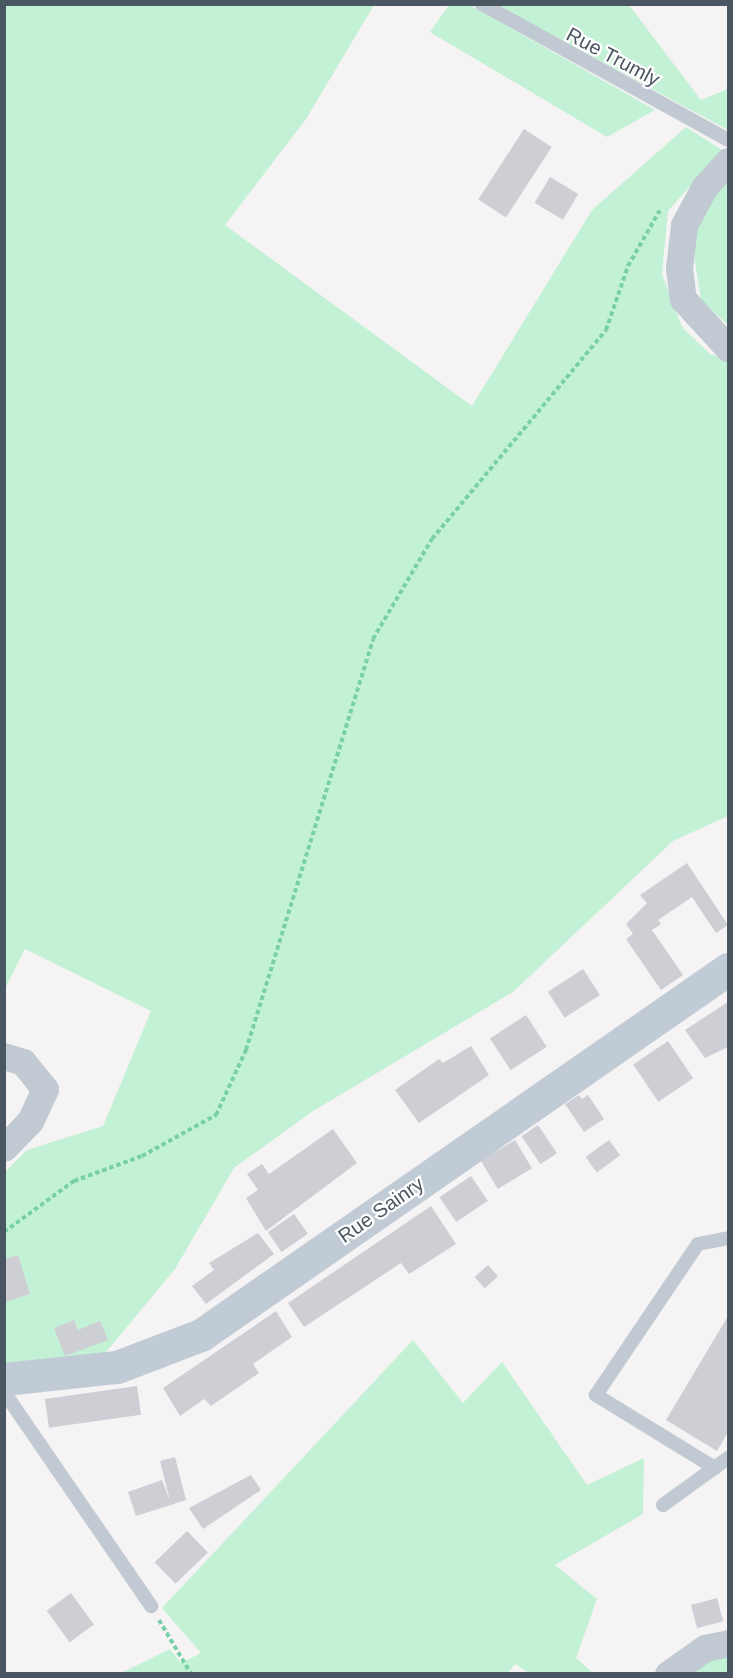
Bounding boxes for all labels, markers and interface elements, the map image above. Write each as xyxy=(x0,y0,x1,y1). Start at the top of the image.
street label: Rue Trumly xyxy=(562,22,664,92)
street label: Rue Sainry xyxy=(334,1172,428,1248)

